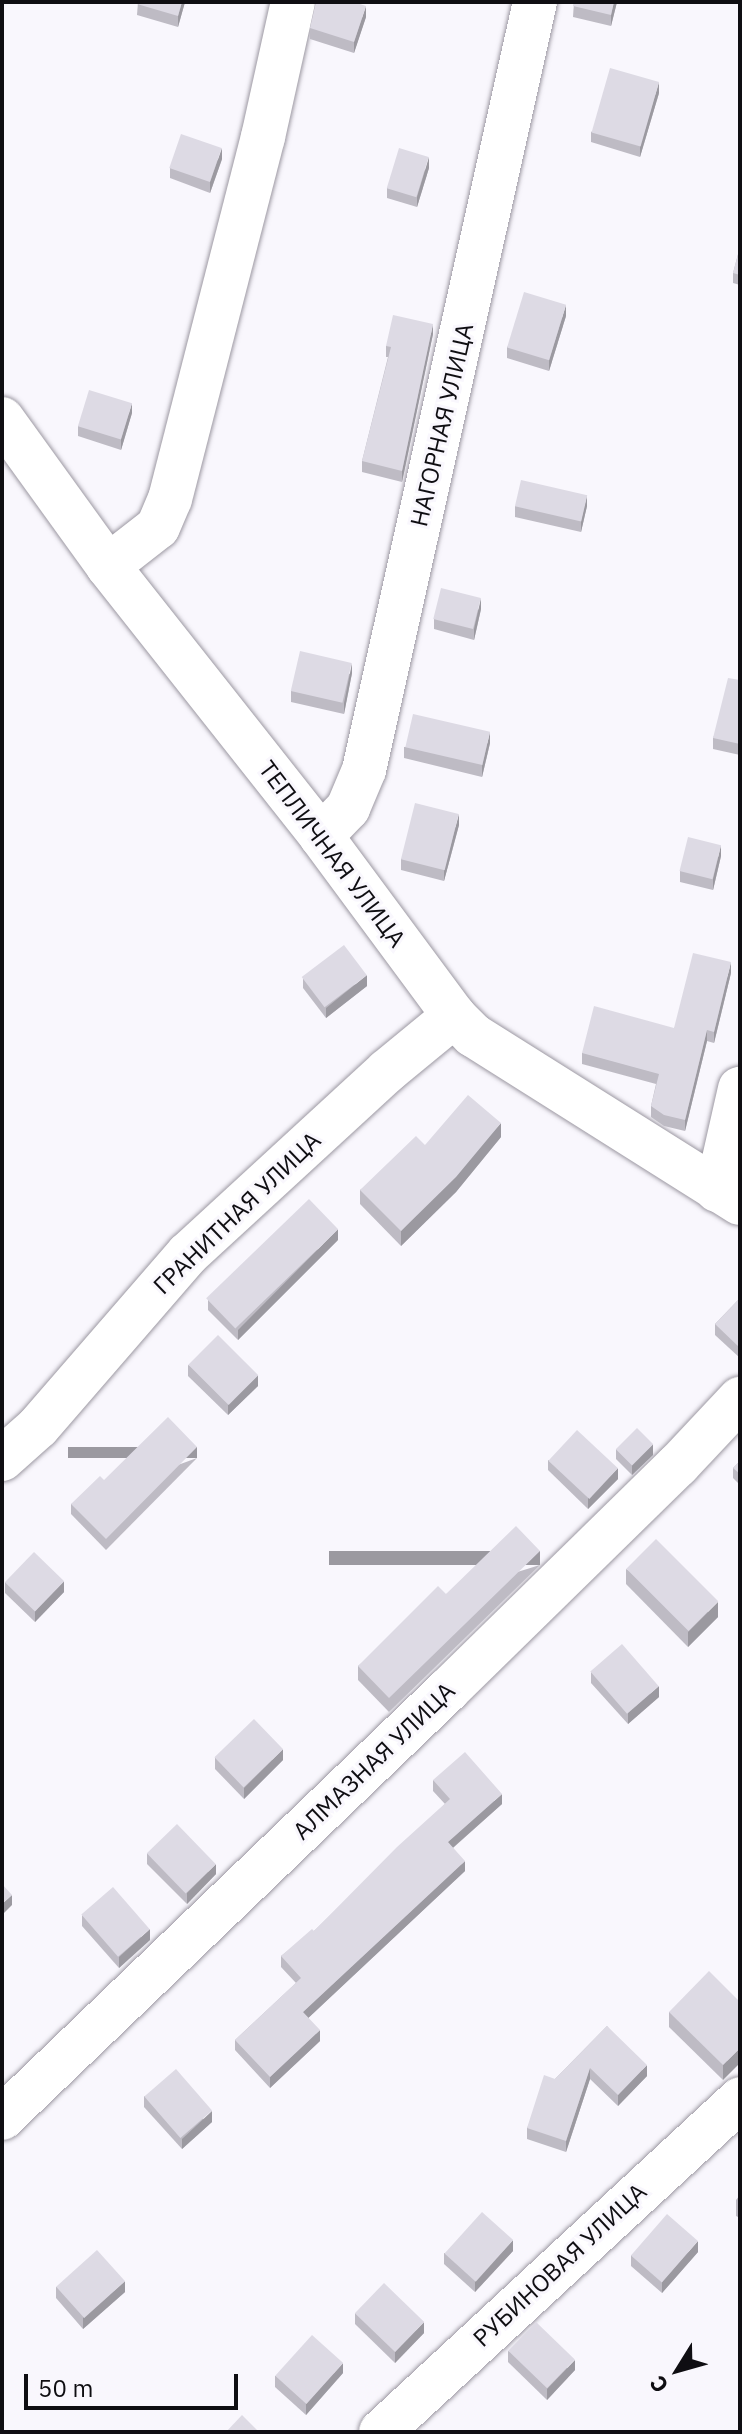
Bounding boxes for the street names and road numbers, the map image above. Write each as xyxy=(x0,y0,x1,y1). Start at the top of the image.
street label: НАГОРНАЯ УЛИЦА xyxy=(405,321,479,529)
street label: ТЕПЛИЧНАЯ УЛИЦА xyxy=(253,755,411,953)
street label: ГРАНИТНАЯ УЛИЦА xyxy=(147,1126,327,1300)
street label: АЛМАЗНАЯ УЛИЦА xyxy=(287,1676,461,1846)
street label: РУБИНОВАЯ УЛИЦА xyxy=(467,2177,653,2353)

